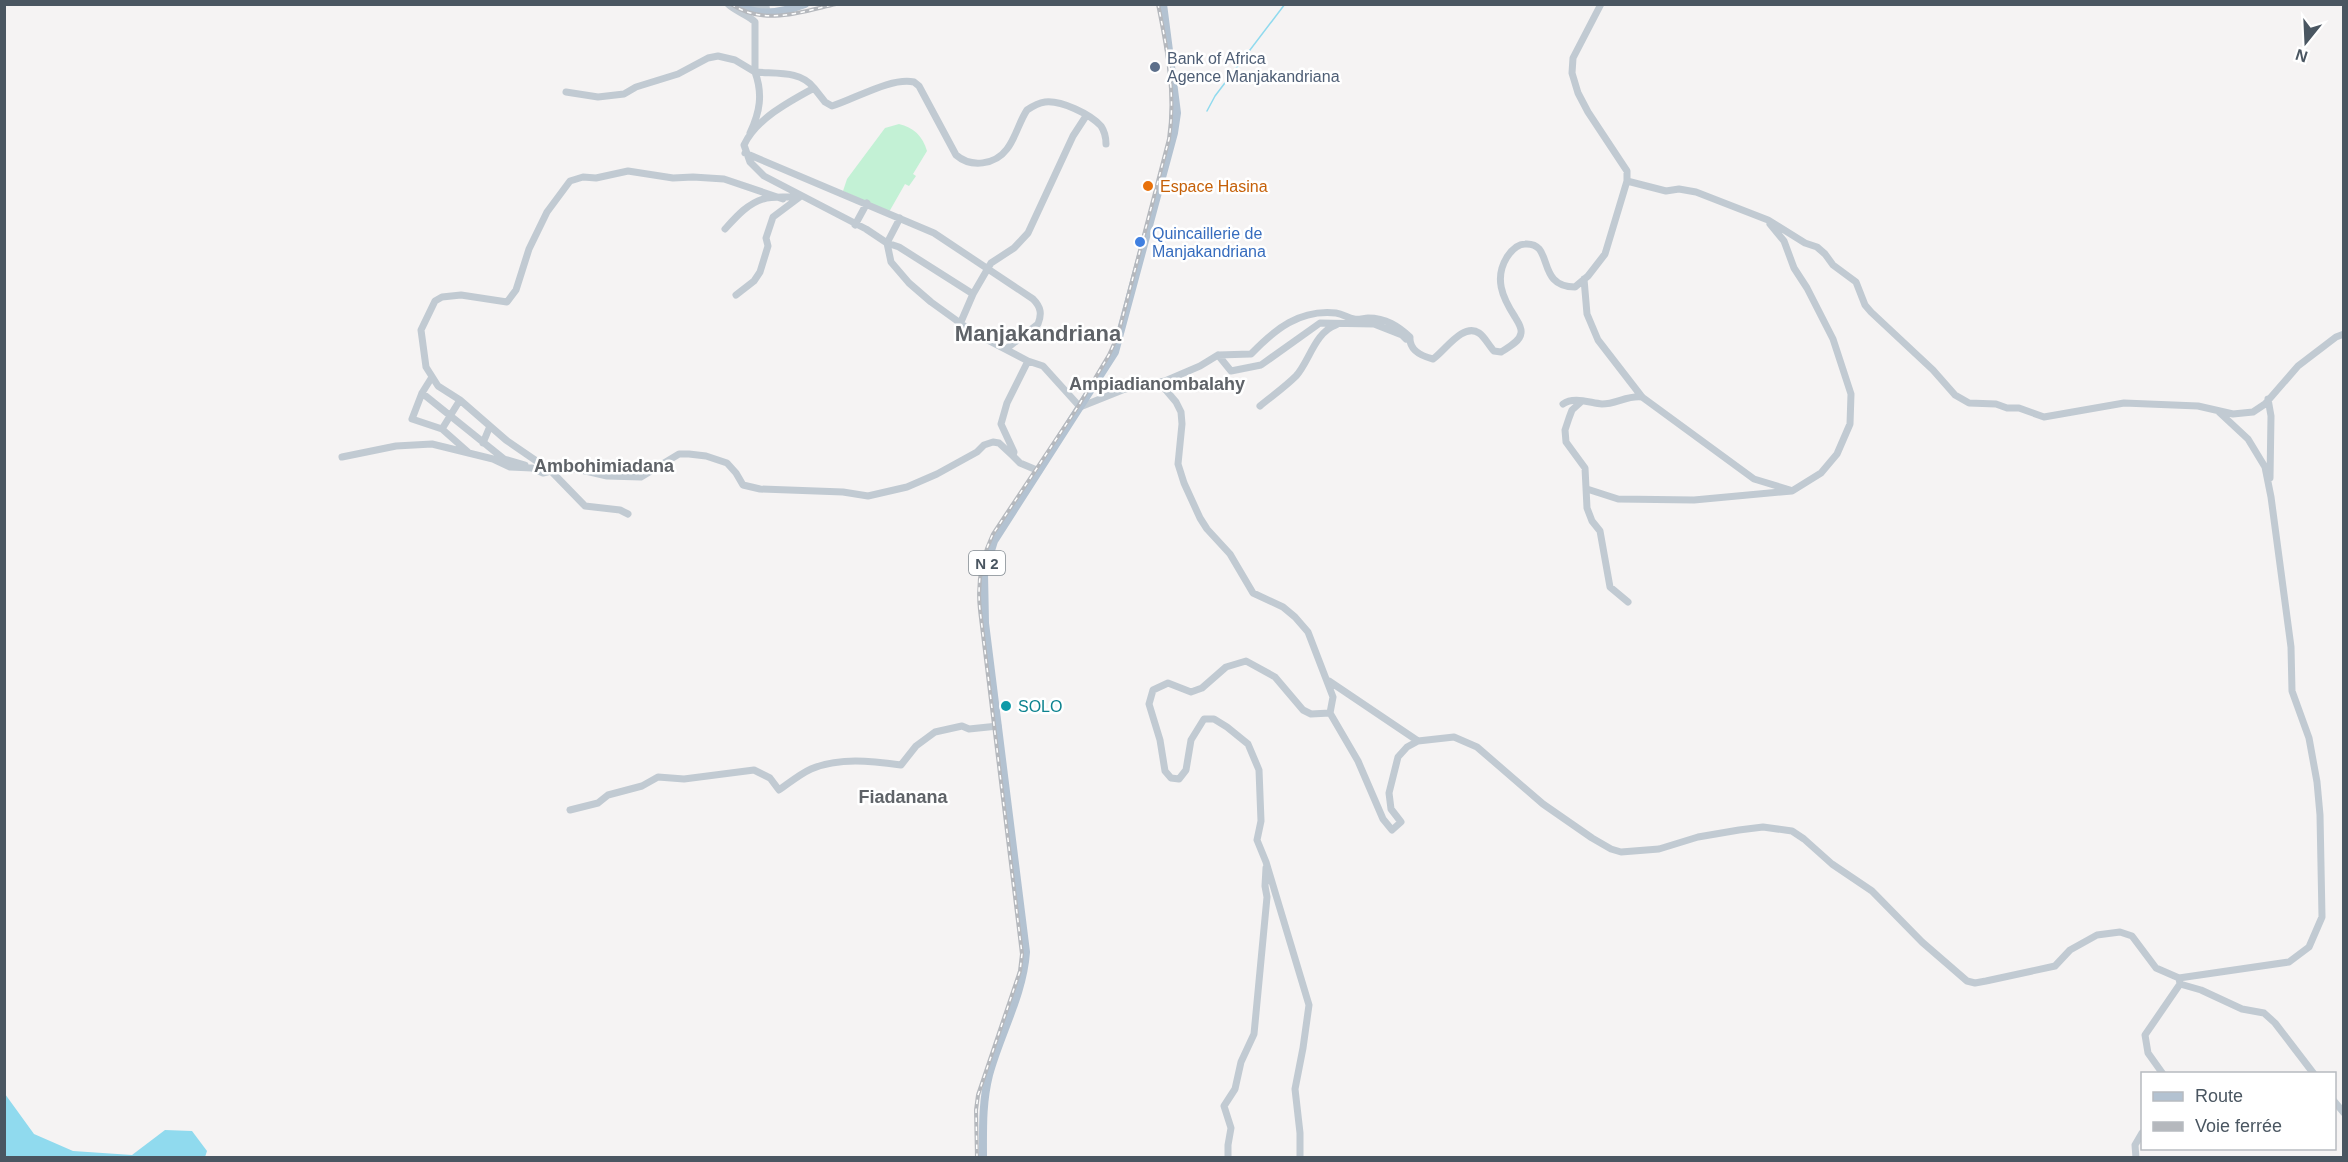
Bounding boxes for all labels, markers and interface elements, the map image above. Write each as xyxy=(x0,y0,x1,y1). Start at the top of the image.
north arrow xyxy=(2276,12,2336,72)
text: N xyxy=(2293,46,2310,66)
place label: Bank of Africa Agence Manjakandriana xyxy=(1167,50,1340,85)
marker: Bank of Africa Agence Manjakandriana xyxy=(1148,60,1162,74)
place label: Espace Hasina xyxy=(1160,178,1268,195)
marker: Espace Hasina xyxy=(1141,179,1155,193)
place label: Quincaillerie de Manjakandriana xyxy=(1152,225,1266,260)
marker: Quincaillerie de Manjakandriana xyxy=(1133,235,1147,249)
district label: Manjakandriana xyxy=(955,321,1122,346)
district label: Ampiadianombalahy xyxy=(1069,374,1245,394)
district label: Ambohimiadana xyxy=(534,456,675,476)
road number: N 2 xyxy=(969,551,1005,575)
place label: SOLO xyxy=(1018,698,1062,715)
marker: SOLO xyxy=(999,699,1013,713)
district label: Fiadanana xyxy=(858,787,948,807)
legend xyxy=(2141,1072,2336,1150)
text: Route xyxy=(2195,1086,2243,1106)
text: Voie ferrée xyxy=(2195,1116,2282,1136)

